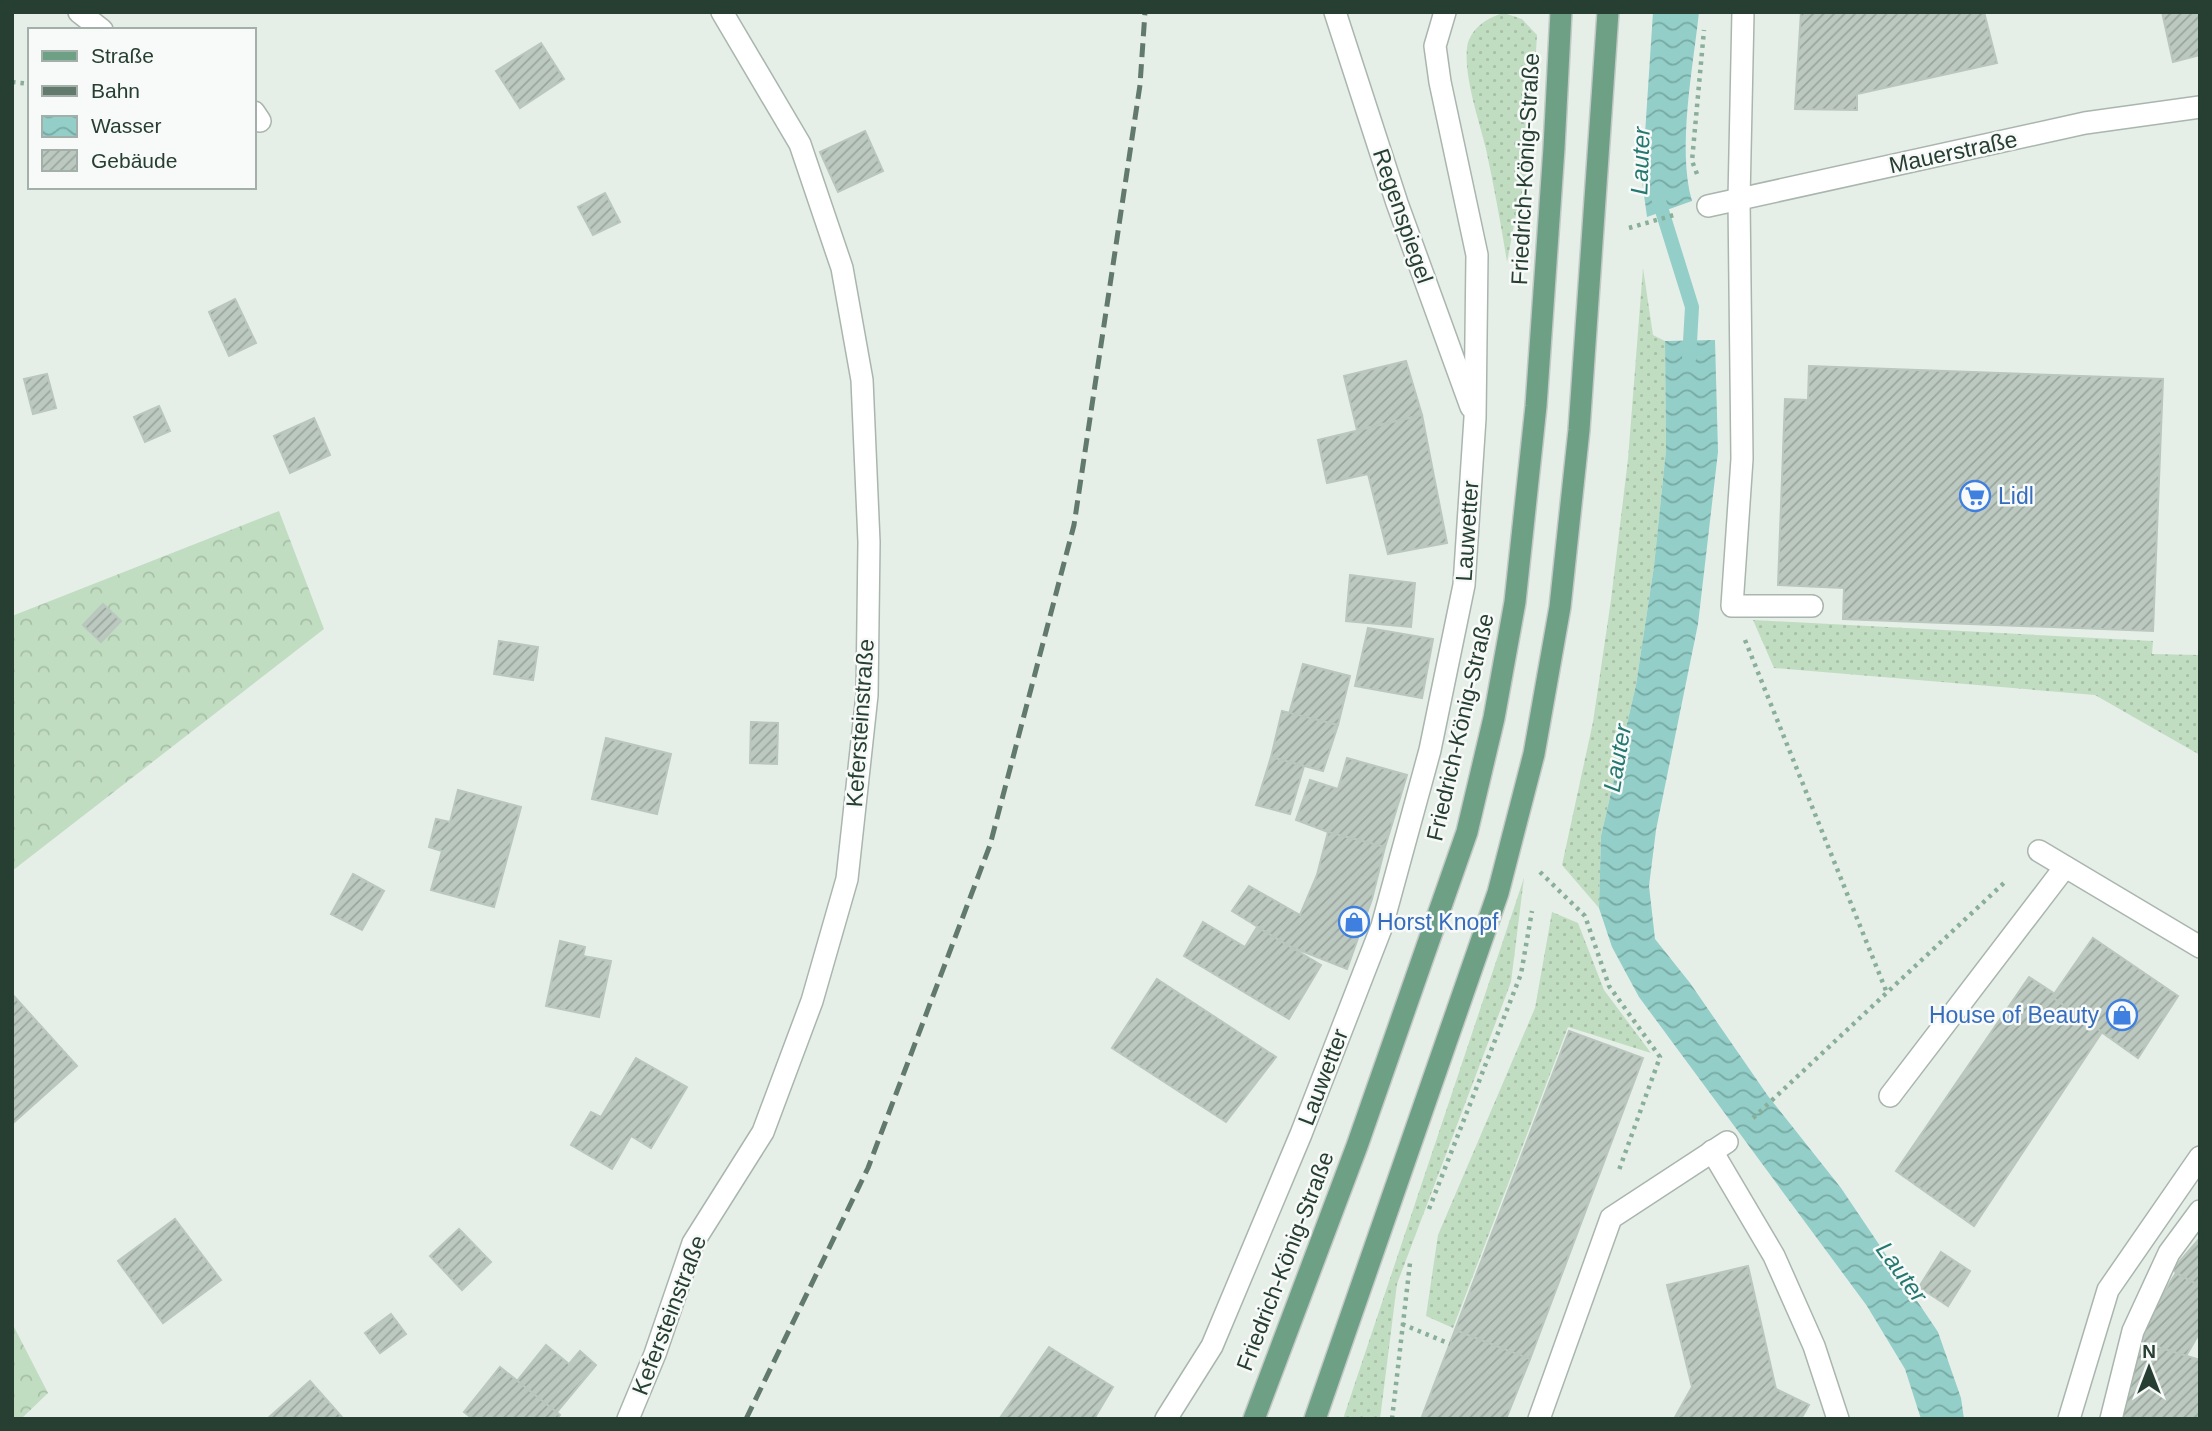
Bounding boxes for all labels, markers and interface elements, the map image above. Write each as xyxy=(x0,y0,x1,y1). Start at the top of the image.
legend xyxy=(28,28,256,189)
text: Straße xyxy=(91,44,154,67)
street label: Friedrich-König-Straße xyxy=(1506,52,1544,286)
text: Bahn xyxy=(91,79,140,102)
text: Wasser xyxy=(91,114,161,137)
water label: Lauter xyxy=(1625,126,1655,195)
street label: Mauerstraße xyxy=(1887,126,2019,178)
street label: Regenspiegel xyxy=(1368,145,1438,287)
text: Gebäude xyxy=(91,149,177,172)
street label: Lauwetter xyxy=(1451,479,1484,582)
supermarket icon: Lidl xyxy=(1958,479,1992,513)
place label: Lidl xyxy=(1998,483,2034,509)
street label: Friedrich-König-Straße xyxy=(1421,611,1499,843)
street label: Kefersteinstraße xyxy=(841,638,879,808)
water label: Lauter xyxy=(1598,721,1636,794)
shop icon: Horst Knopf xyxy=(1337,905,1371,939)
place label: Horst Knopf xyxy=(1377,909,1499,935)
shop icon: House of Beauty xyxy=(2105,998,2139,1032)
place label: House of Beauty xyxy=(1929,1002,2099,1028)
street label: Lauwetter xyxy=(1293,1025,1353,1129)
street label: Friedrich-König-Straße xyxy=(1231,1148,1339,1374)
street label: Kefersteinstraße xyxy=(627,1232,711,1398)
water label: Lauter xyxy=(1871,1237,1934,1308)
north arrow xyxy=(2114,1333,2184,1403)
text: N xyxy=(2142,1341,2156,1362)

